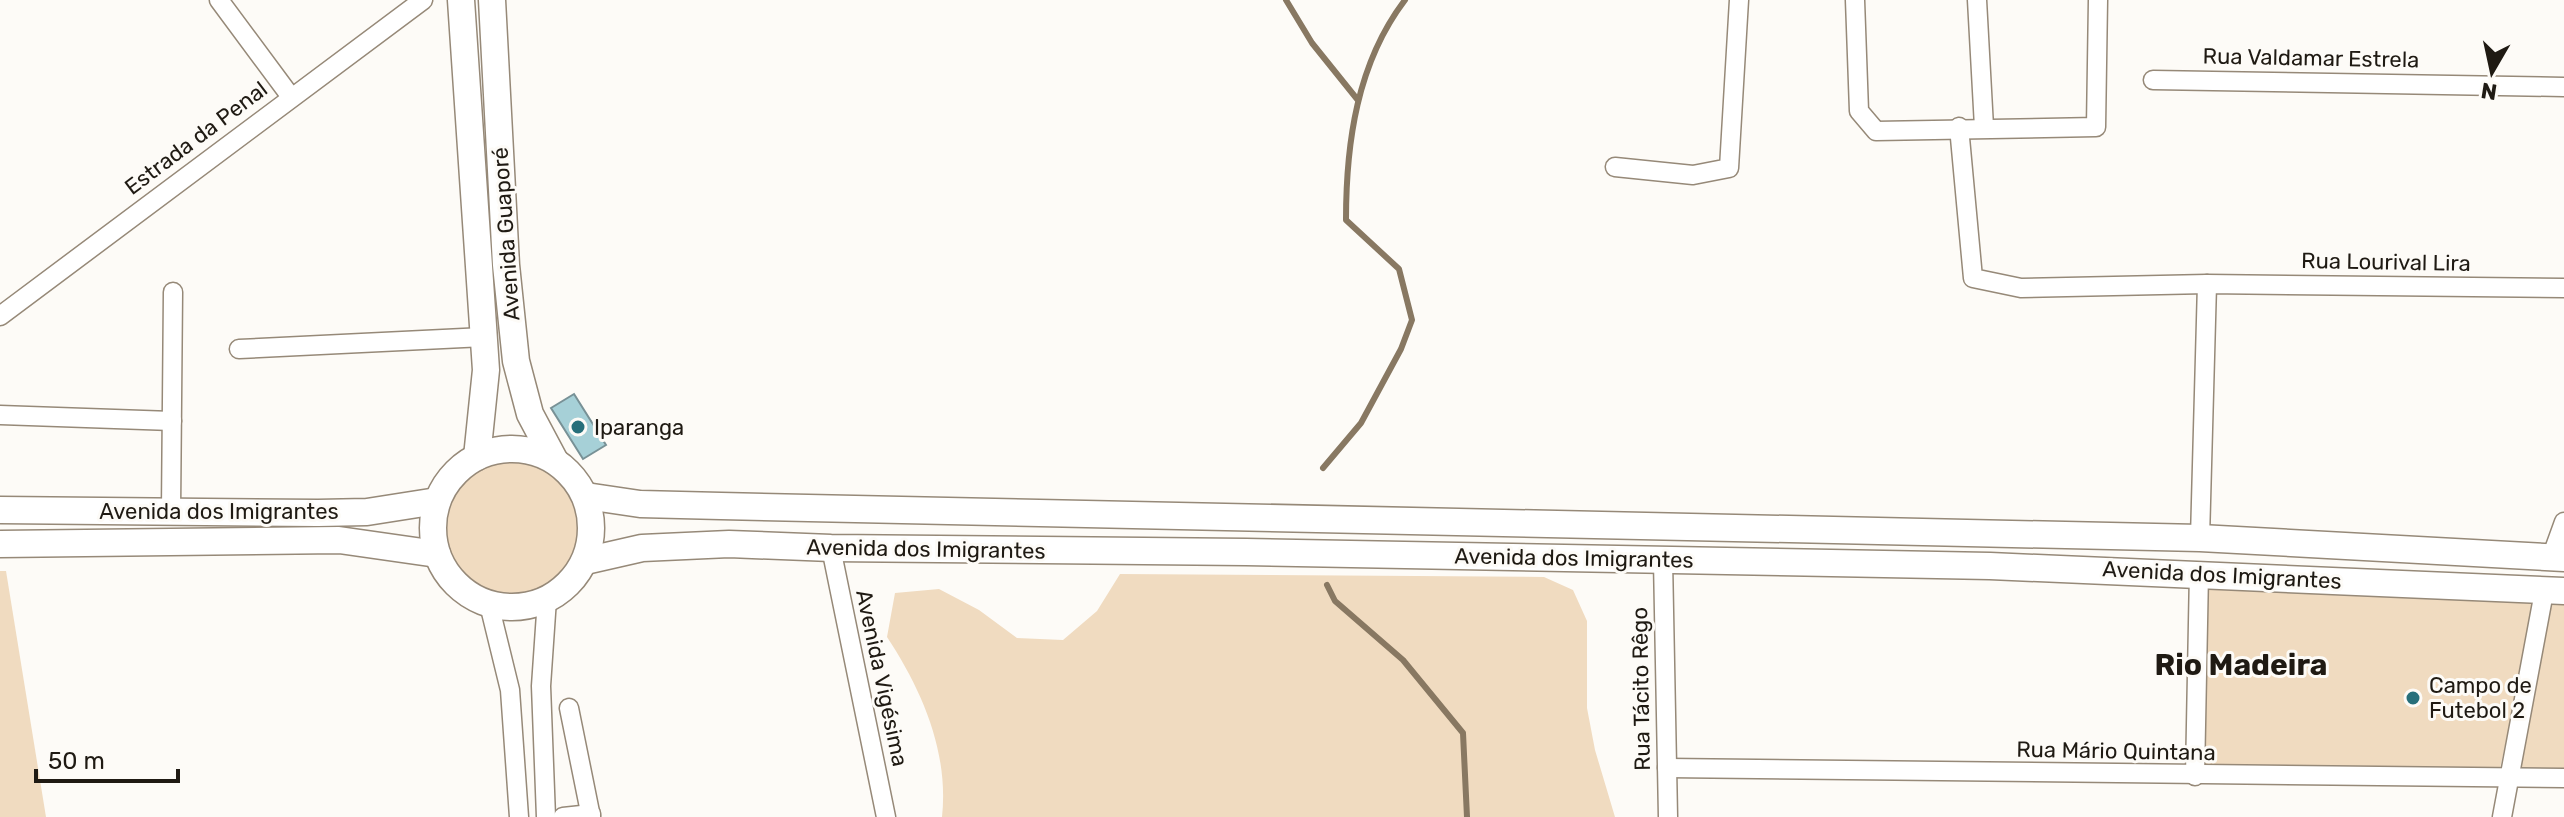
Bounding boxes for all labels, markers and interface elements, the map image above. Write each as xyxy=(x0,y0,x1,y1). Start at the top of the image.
north arrow xyxy=(2452,32,2532,112)
street label: Rua Valdamar Estrela xyxy=(2203,43,2419,73)
street label: Estrada da Penal xyxy=(119,76,273,200)
text: N xyxy=(2479,77,2499,106)
street label: Avenida Guaporé xyxy=(486,146,526,322)
street label: Rua Lourival Lira xyxy=(2301,247,2471,277)
place label: Iparanga xyxy=(594,414,684,441)
marker: Iparanga xyxy=(569,418,587,436)
street label: Avenida dos Imigrantes xyxy=(99,498,339,525)
street label: Avenida dos Imigrantes xyxy=(806,533,1046,565)
street label: Avenida dos Imigrantes xyxy=(1454,542,1694,574)
street label: Avenida dos Imigrantes xyxy=(2102,555,2342,595)
street label: Avenida Vigésima xyxy=(850,587,914,769)
street label: Rua Tácito Rêgo xyxy=(1626,607,1656,771)
district label: Rio Madeira xyxy=(2155,647,2327,683)
place label: Campo de Futebol 2 xyxy=(2429,672,2532,724)
marker: Campo de Futebol 2 xyxy=(2404,689,2422,707)
scale bar xyxy=(36,733,178,783)
street label: Rua Mário Quintana xyxy=(2016,736,2216,766)
text: 50 m xyxy=(48,747,105,775)

